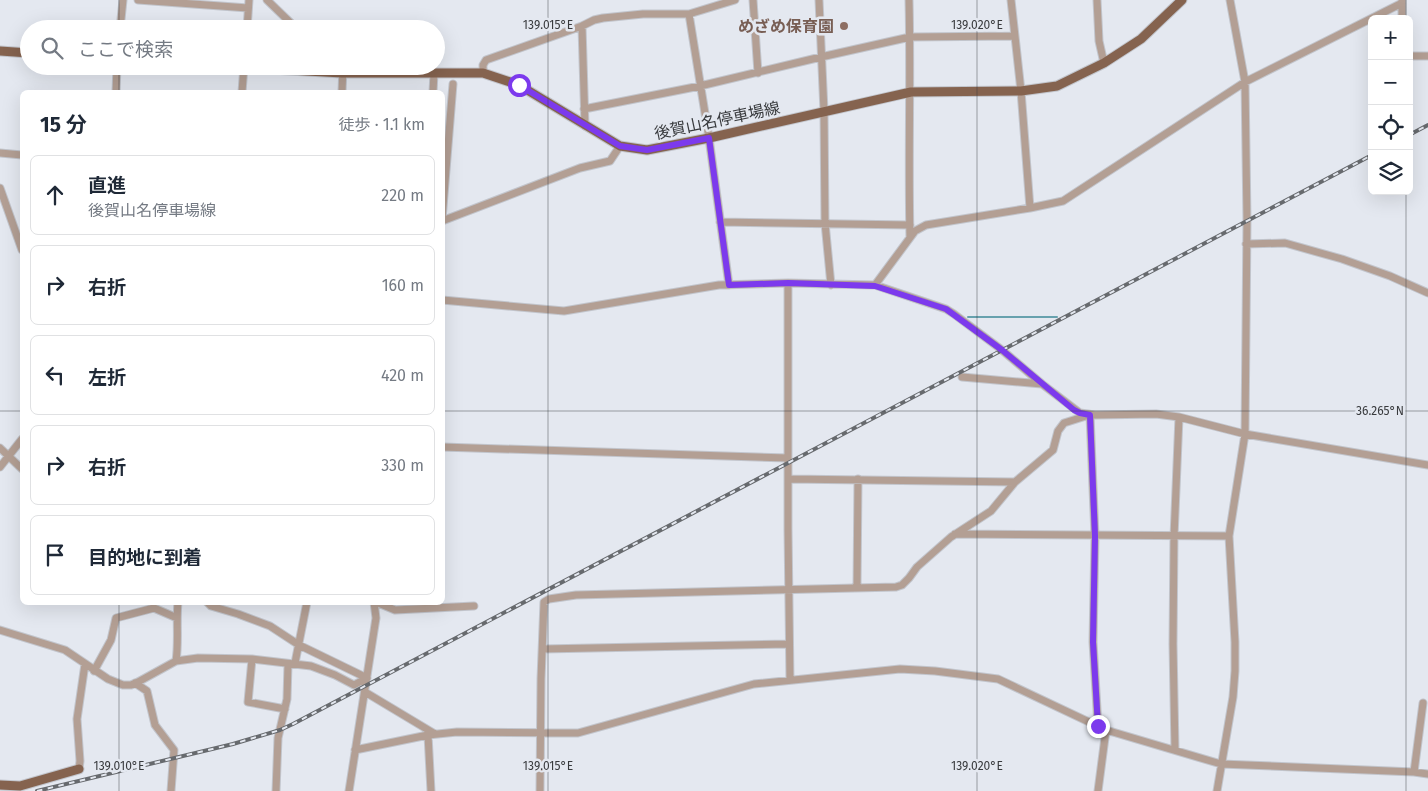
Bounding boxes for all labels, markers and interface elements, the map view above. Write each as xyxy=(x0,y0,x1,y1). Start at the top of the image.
map controls xyxy=(1368,15,1413,195)
button: + xyxy=(1368,15,1413,60)
place label: めざめ保育園 xyxy=(738,17,834,36)
text: 139.015°E xyxy=(523,18,573,32)
text: 139.020°E xyxy=(951,18,1003,32)
search box xyxy=(20,20,445,75)
marker: めざめ保育園 xyxy=(838,20,850,32)
icon: search xyxy=(38,34,66,62)
text: ここで検索 xyxy=(78,38,173,61)
button: − xyxy=(1368,60,1413,105)
route start xyxy=(508,74,531,97)
street label: 後賀山名停車場線 xyxy=(653,98,782,143)
button: locate xyxy=(1368,105,1413,150)
text: 15 分 xyxy=(40,112,87,138)
text: 徒歩 · 1.1 km xyxy=(338,115,425,134)
button: layers xyxy=(1368,150,1413,195)
text: 直進 xyxy=(88,174,126,197)
icon: ahead xyxy=(41,181,69,209)
text: 220 m xyxy=(381,186,424,205)
text: 後賀山名停車場線 xyxy=(88,201,216,220)
icon: right xyxy=(41,271,69,299)
text: 右折 xyxy=(88,276,126,299)
text: 160 m xyxy=(382,276,424,295)
icon: left xyxy=(41,361,69,389)
text: 左折 xyxy=(88,366,126,389)
text: 420 m xyxy=(381,366,424,385)
text: 36.265°N xyxy=(1356,404,1404,418)
icon: right xyxy=(41,451,69,479)
text: 右折 xyxy=(88,456,126,479)
text: 330 m xyxy=(381,456,424,475)
icon: arrive xyxy=(41,541,69,569)
text: 目的地に到着 xyxy=(88,546,202,569)
route end xyxy=(1087,715,1110,738)
text: 139.010°E xyxy=(93,759,145,773)
text: 139.015°E xyxy=(523,759,573,773)
text: 139.020°E xyxy=(951,759,1003,773)

